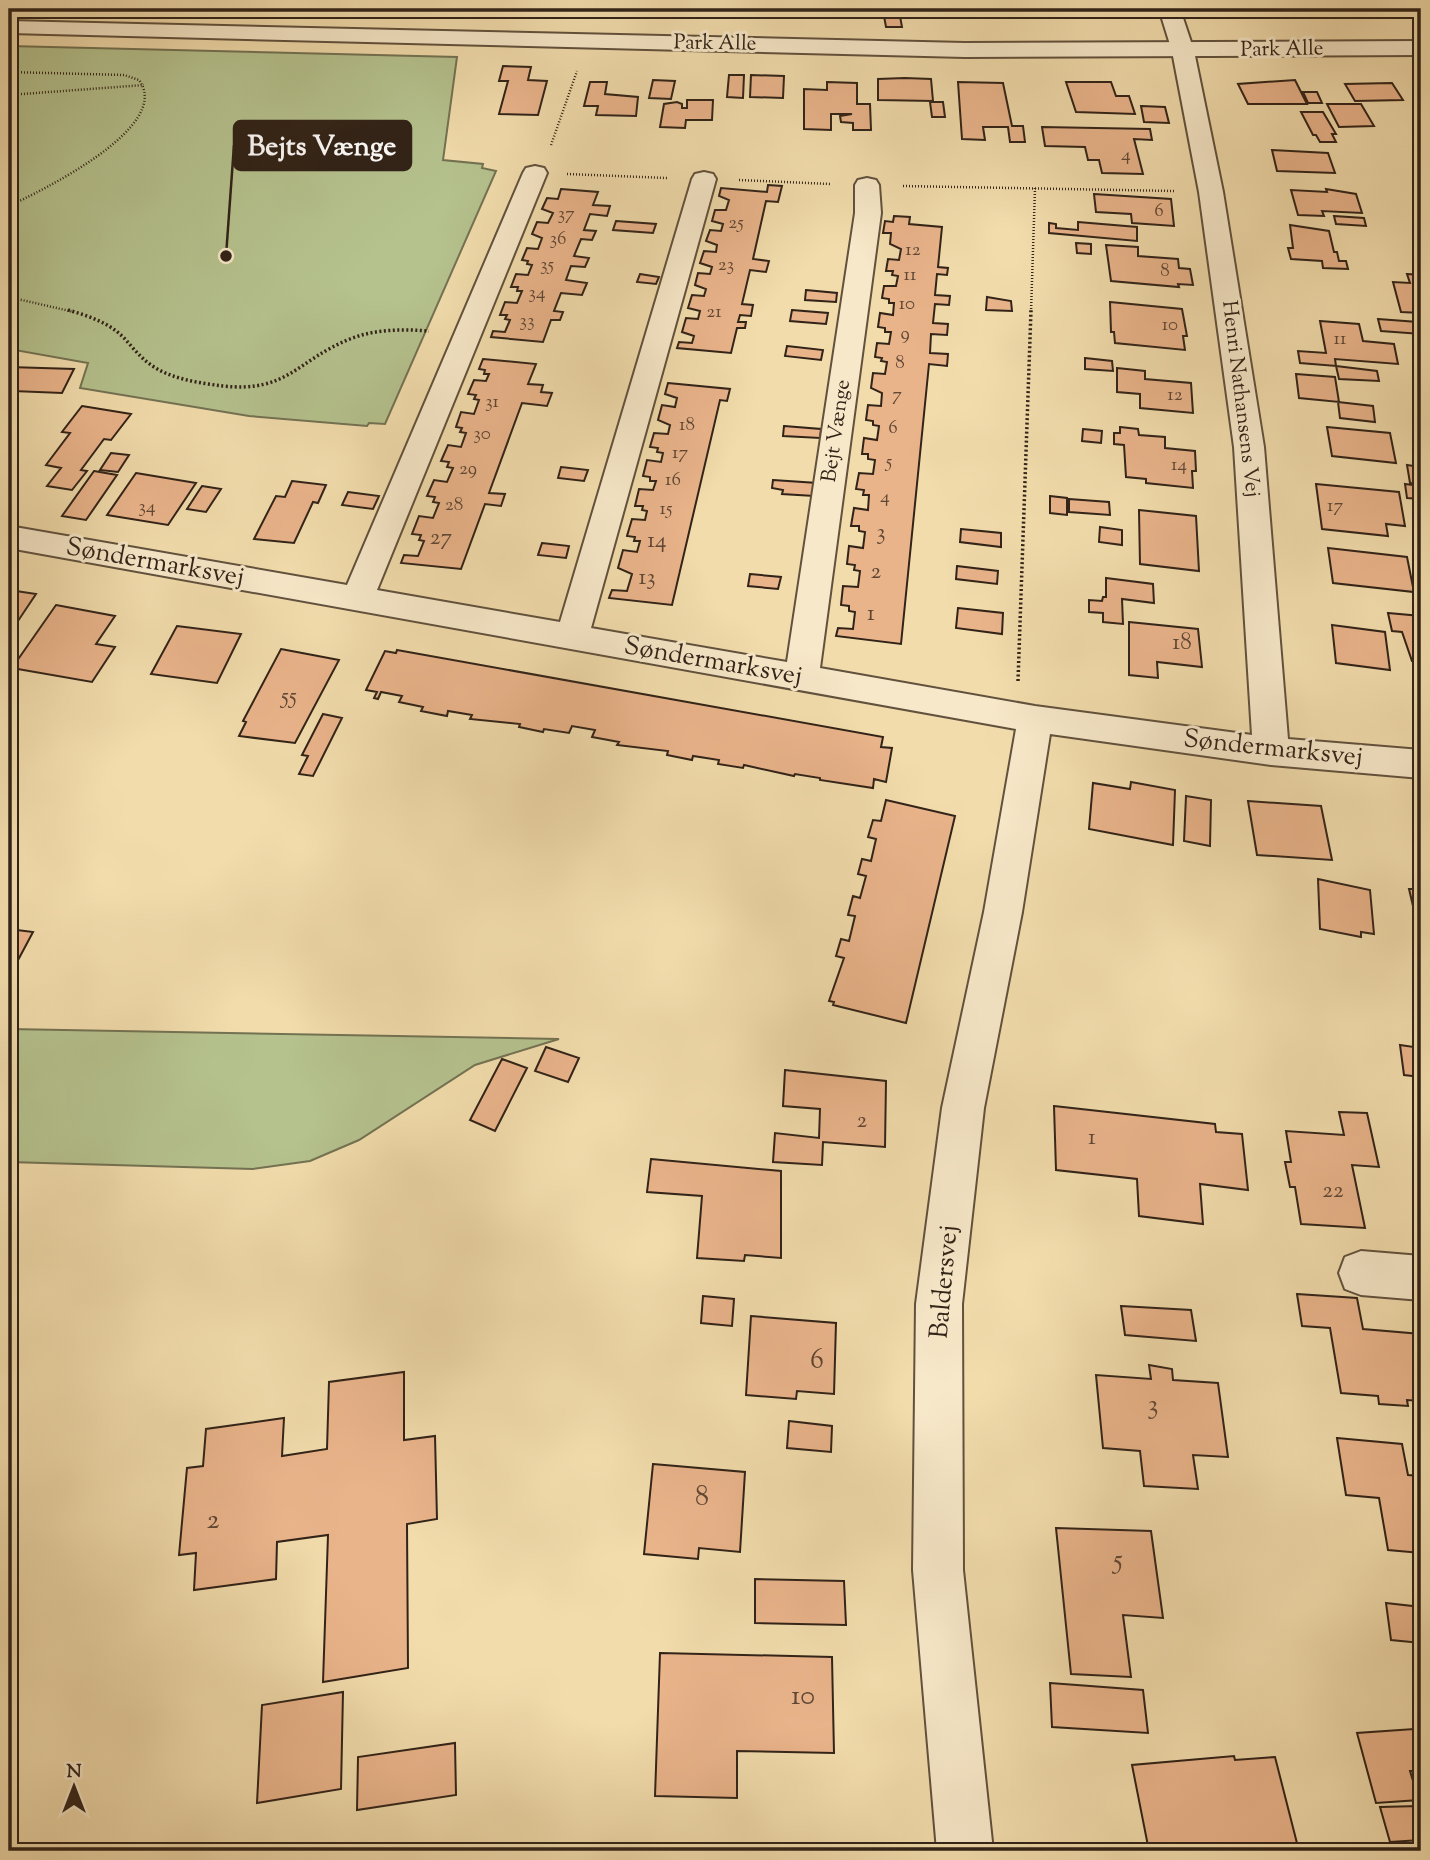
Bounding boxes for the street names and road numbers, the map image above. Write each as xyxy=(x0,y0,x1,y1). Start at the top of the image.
street label: Park Alle xyxy=(673,28,757,60)
street label: Park Alle xyxy=(1240,34,1324,66)
street label: Henri Nathansens Vej xyxy=(1213,299,1267,499)
street label: Bejt Vænge xyxy=(815,378,859,484)
street label: Søndermarksvej xyxy=(63,529,247,597)
street label: Søndermarksvej xyxy=(621,628,805,696)
street label: Søndermarksvej xyxy=(1181,721,1365,777)
street label: Baldersvej xyxy=(922,1224,968,1340)

